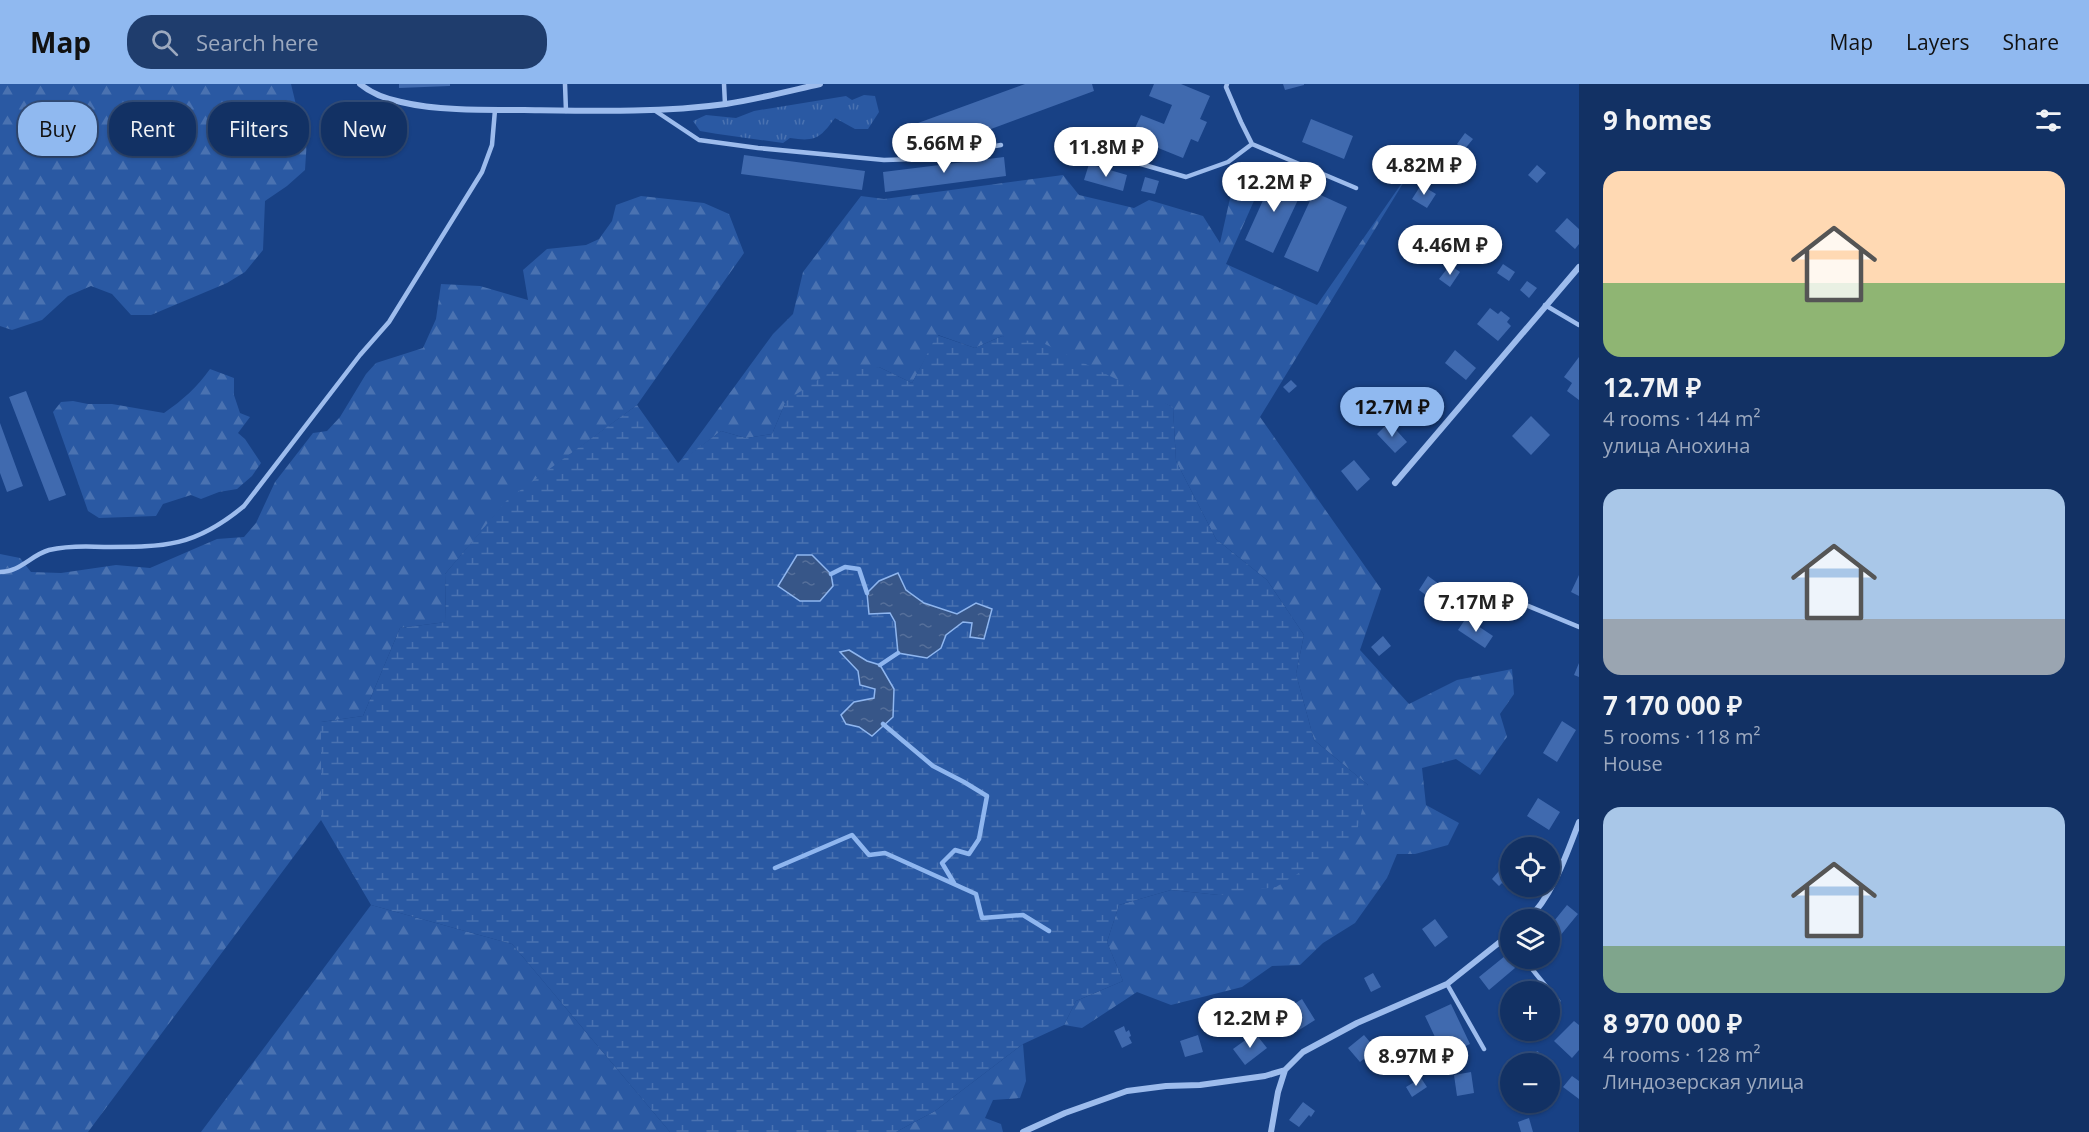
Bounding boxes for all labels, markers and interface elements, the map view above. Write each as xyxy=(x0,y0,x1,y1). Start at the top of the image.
search box xyxy=(127,15,547,69)
text: Map xyxy=(30,23,91,61)
icon: search xyxy=(148,26,181,59)
text: Search here xyxy=(196,27,319,57)
text: Map xyxy=(1830,28,1873,56)
text: Layers xyxy=(1906,28,1970,56)
text: Share xyxy=(2003,28,2059,56)
chip: Buy xyxy=(18,102,97,156)
chip: Rent xyxy=(109,102,196,156)
chip: Filters xyxy=(208,102,309,156)
chip: New xyxy=(321,102,407,156)
text: 9 homes xyxy=(1603,102,1712,138)
icon: filters xyxy=(2032,104,2065,137)
pin: 5.66M ₽ xyxy=(889,123,999,174)
pin: 11.8M ₽ xyxy=(1051,127,1161,178)
text: 5.66M ₽ xyxy=(906,129,982,156)
text: 11.8M ₽ xyxy=(1068,133,1144,160)
pin: 4.82M ₽ xyxy=(1369,145,1479,196)
text: 4.82M ₽ xyxy=(1386,151,1462,178)
pin: 12.2M ₽ xyxy=(1219,162,1329,213)
text: 12.2M ₽ xyxy=(1236,168,1312,195)
icon: home xyxy=(1780,210,1888,318)
pin: 4.46M ₽ xyxy=(1395,225,1505,276)
text: 4.46M ₽ xyxy=(1412,231,1488,258)
text: 12.7M ₽ xyxy=(1603,369,1701,405)
pin: 12.7M ₽ xyxy=(1337,387,1447,438)
text: 12.7M ₽ xyxy=(1354,393,1430,420)
text: 4 rooms · 144 m² xyxy=(1603,405,1761,432)
text: улица Анохина xyxy=(1603,432,1750,459)
icon: home xyxy=(1780,528,1888,636)
pin: 7.17M ₽ xyxy=(1421,582,1531,633)
text: 7.17M ₽ xyxy=(1438,588,1514,615)
text: 7 170 000 ₽ xyxy=(1603,687,1742,723)
text: 5 rooms · 118 m² xyxy=(1603,723,1761,750)
text: House xyxy=(1603,750,1663,777)
map controls xyxy=(1500,837,1560,1113)
button: locate xyxy=(1500,837,1560,897)
icon: home xyxy=(1780,846,1888,954)
button: layers xyxy=(1500,909,1560,969)
button: + xyxy=(1500,981,1560,1041)
pin: 12.2M ₽ xyxy=(1195,998,1305,1049)
text: 12.2M ₽ xyxy=(1212,1004,1288,1031)
text: 8 970 000 ₽ xyxy=(1603,1005,1742,1041)
pin: 8.97M ₽ xyxy=(1361,1036,1471,1087)
text: 4 rooms · 128 m² xyxy=(1603,1041,1761,1068)
text: 8.97M ₽ xyxy=(1378,1042,1454,1069)
button: − xyxy=(1500,1053,1560,1113)
text: Линдозерская улица xyxy=(1603,1068,1804,1095)

